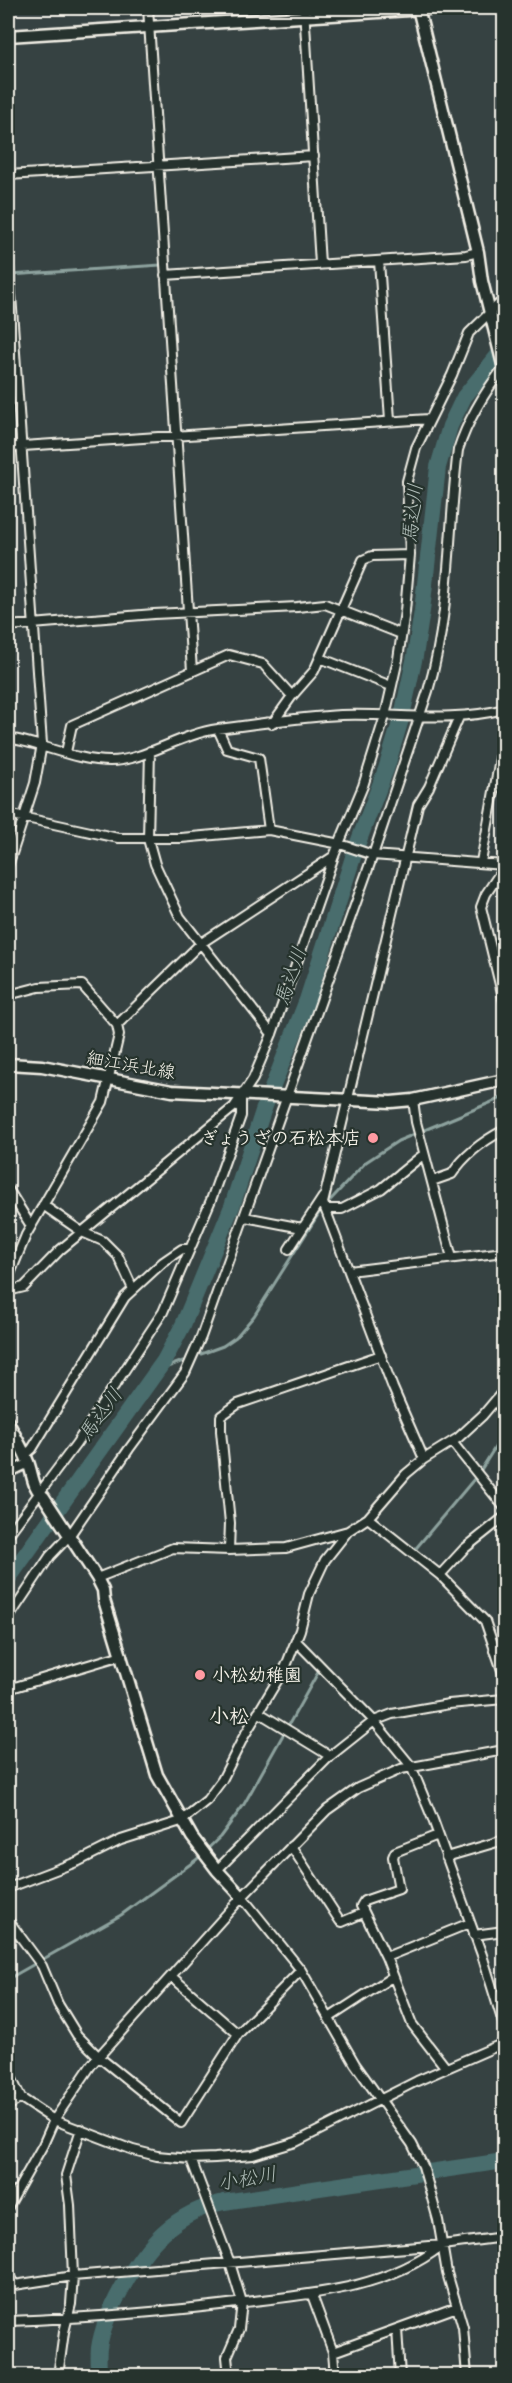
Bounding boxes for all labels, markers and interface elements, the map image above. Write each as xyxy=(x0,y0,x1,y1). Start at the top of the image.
water label: 馬込川 xyxy=(393,481,429,544)
water label: 馬込川 xyxy=(265,942,313,1009)
street label: 細江浜北線 xyxy=(85,1042,178,1085)
place label: ぎょうざの石松本店 xyxy=(200,1123,361,1150)
marker: ぎょうざの石松本店 xyxy=(366,1131,380,1145)
water label: 馬込川 xyxy=(69,1380,129,1446)
place label: 小松幼稚園 xyxy=(212,1660,302,1687)
marker: 小松幼稚園 xyxy=(193,1668,207,1682)
district label: 小松 xyxy=(209,1700,249,1730)
water label: 小松川 xyxy=(215,2157,279,2197)

